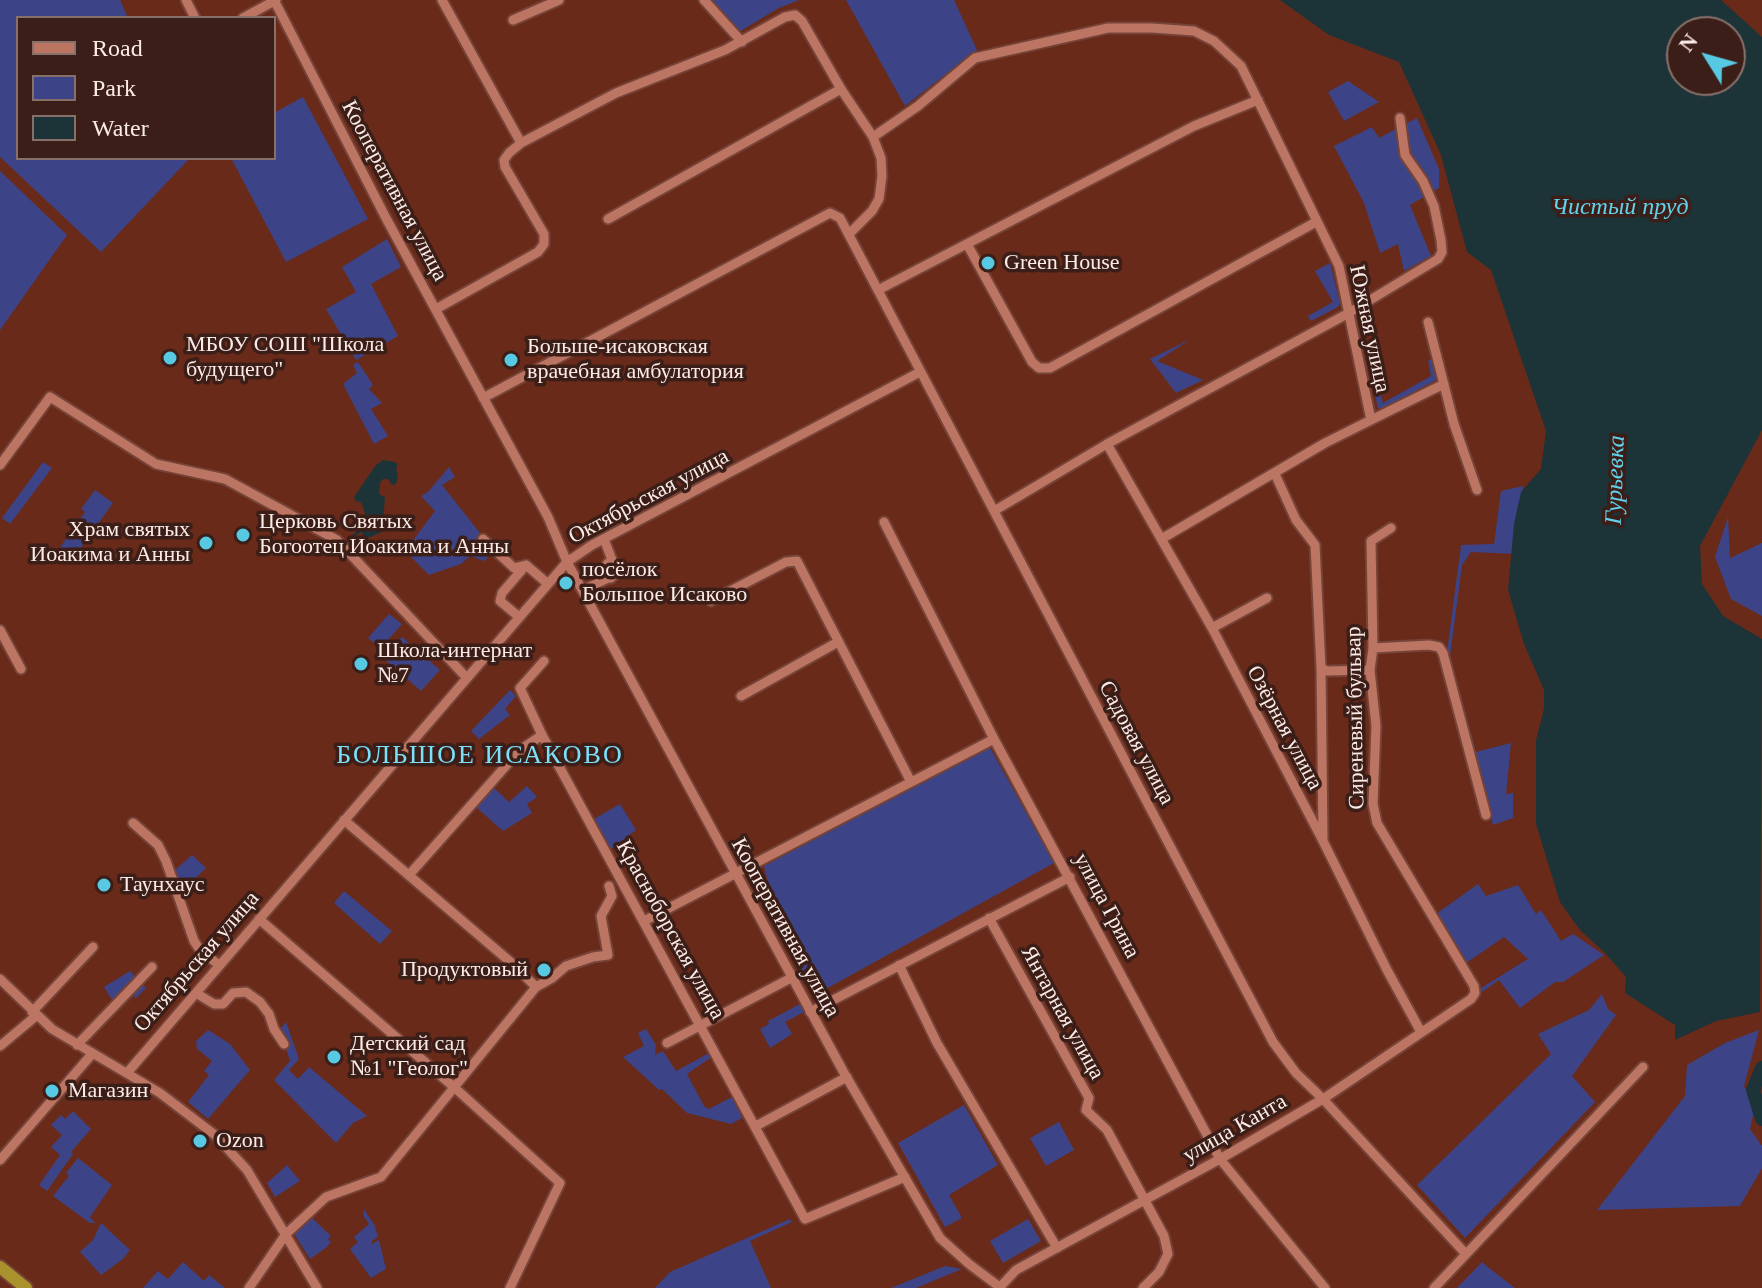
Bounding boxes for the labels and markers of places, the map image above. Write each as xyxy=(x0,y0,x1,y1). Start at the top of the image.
place label: Green House xyxy=(1004,250,1119,276)
marker: Green House xyxy=(979,254,997,272)
place label: МБОУ СОШ "Школа будущего" xyxy=(186,332,384,384)
place label: Больше-исаковская врачебная амбулатория xyxy=(527,334,744,386)
marker: МБОУ СОШ "Школа будущего" xyxy=(161,349,179,367)
marker: Больше-исаковская врачебная амбулатория xyxy=(502,351,520,369)
place label: Церковь Святых Богоотец Иоакима и Анны xyxy=(259,509,509,560)
place label: Храм святых Иоакима и Анны xyxy=(30,517,190,568)
marker: Церковь Святых Богоотец Иоакима и Анны xyxy=(234,526,252,544)
marker: Храм святых Иоакима и Анны xyxy=(197,534,215,552)
place label: посёлок Большое Исаково xyxy=(582,557,747,608)
marker: посёлок Большое Исаково xyxy=(557,574,575,592)
place label: Школа-интернат №7 xyxy=(377,638,532,690)
marker: Школа-интернат №7 xyxy=(352,655,370,673)
place label: Таунхаус xyxy=(120,872,204,898)
marker: Таунхаус xyxy=(95,876,113,894)
place label: Продуктовый xyxy=(401,957,528,983)
marker: Продуктовый xyxy=(535,961,553,979)
place label: Детский сад №1 "Геолог" xyxy=(350,1031,468,1082)
marker: Детский сад №1 "Геолог" xyxy=(325,1048,343,1066)
place label: Магазин xyxy=(68,1078,148,1104)
marker: Магазин xyxy=(43,1082,61,1100)
place label: Ozon xyxy=(216,1128,264,1154)
marker: Ozon xyxy=(191,1132,209,1150)

